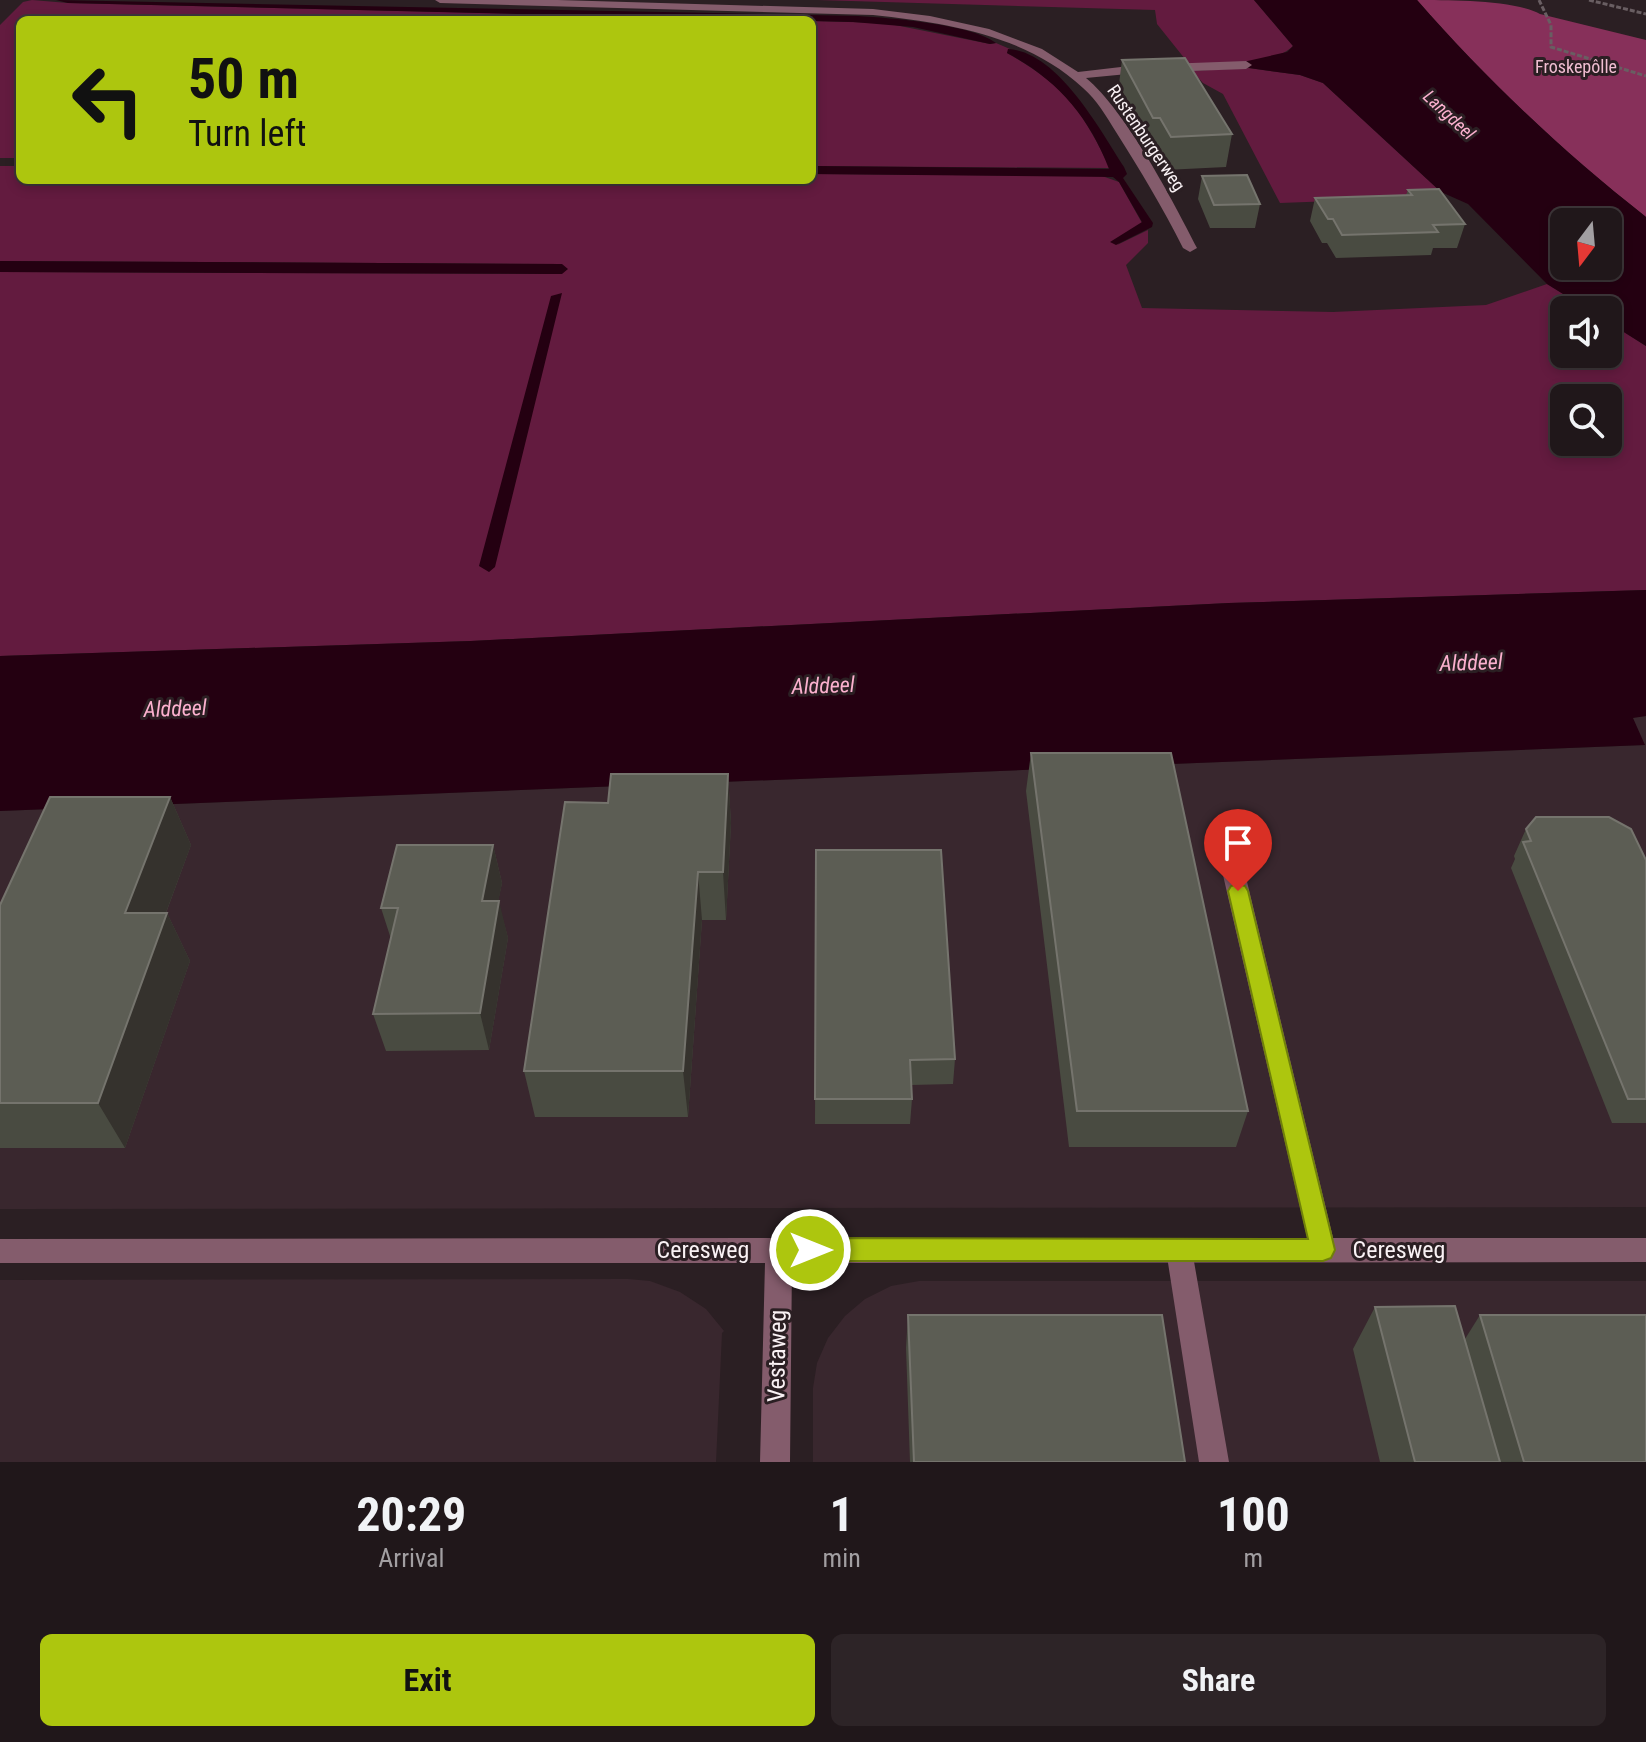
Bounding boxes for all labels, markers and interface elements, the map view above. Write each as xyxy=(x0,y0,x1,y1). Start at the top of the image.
text: 50 m xyxy=(188,46,299,112)
icon: left xyxy=(56,48,160,152)
park label: Froskepôlle xyxy=(1535,56,1617,77)
street label: Rustenburgerweg xyxy=(1103,81,1190,195)
water label: Langdeel xyxy=(1419,86,1480,144)
text: Turn left xyxy=(188,113,306,155)
north arrow xyxy=(1550,208,1622,280)
map controls xyxy=(1550,208,1622,456)
button: sound xyxy=(1550,296,1622,368)
button: search xyxy=(1550,384,1622,456)
water label: Alddeel xyxy=(1438,649,1504,676)
water label: Alddeel xyxy=(790,672,856,699)
water label: Alddeel xyxy=(142,695,208,722)
pin xyxy=(1204,809,1272,891)
icon: arrive xyxy=(1216,821,1260,865)
position arrow xyxy=(768,1208,852,1292)
street label: Ceresweg xyxy=(657,1236,749,1264)
street label: Ceresweg xyxy=(1353,1236,1445,1264)
street label: Vestaweg xyxy=(762,1310,792,1402)
text: 20:29 xyxy=(356,1486,466,1543)
text: 1 xyxy=(830,1486,854,1543)
text: 100 xyxy=(1217,1486,1290,1543)
text: Arrival xyxy=(378,1543,444,1573)
text: min xyxy=(823,1543,861,1573)
text: m xyxy=(1244,1543,1263,1573)
button: Exit xyxy=(40,1634,815,1726)
button: Share xyxy=(831,1634,1606,1726)

